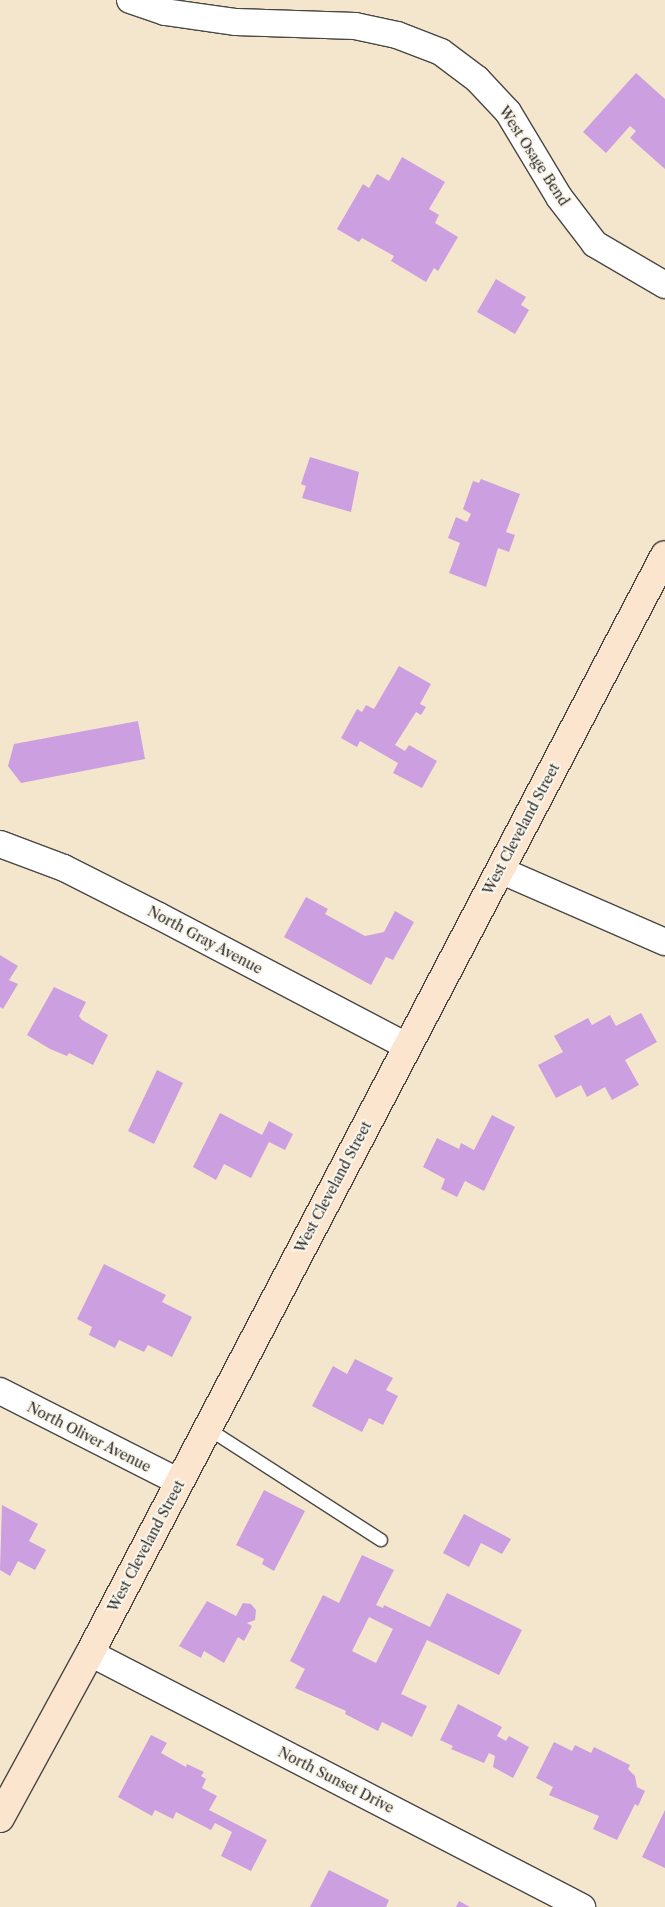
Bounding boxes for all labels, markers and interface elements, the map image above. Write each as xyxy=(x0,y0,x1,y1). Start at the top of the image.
street label: West Osage Bend xyxy=(495,103,573,209)
street label: West Cleveland Street xyxy=(479,760,563,898)
street label: North Gray Avenue xyxy=(144,902,266,978)
street label: West Cleveland Street xyxy=(291,1118,375,1256)
street label: North Oliver Avenue xyxy=(24,1398,154,1476)
street label: West Cleveland Street xyxy=(104,1477,188,1615)
street label: North Sunset Drive xyxy=(275,1743,397,1817)

